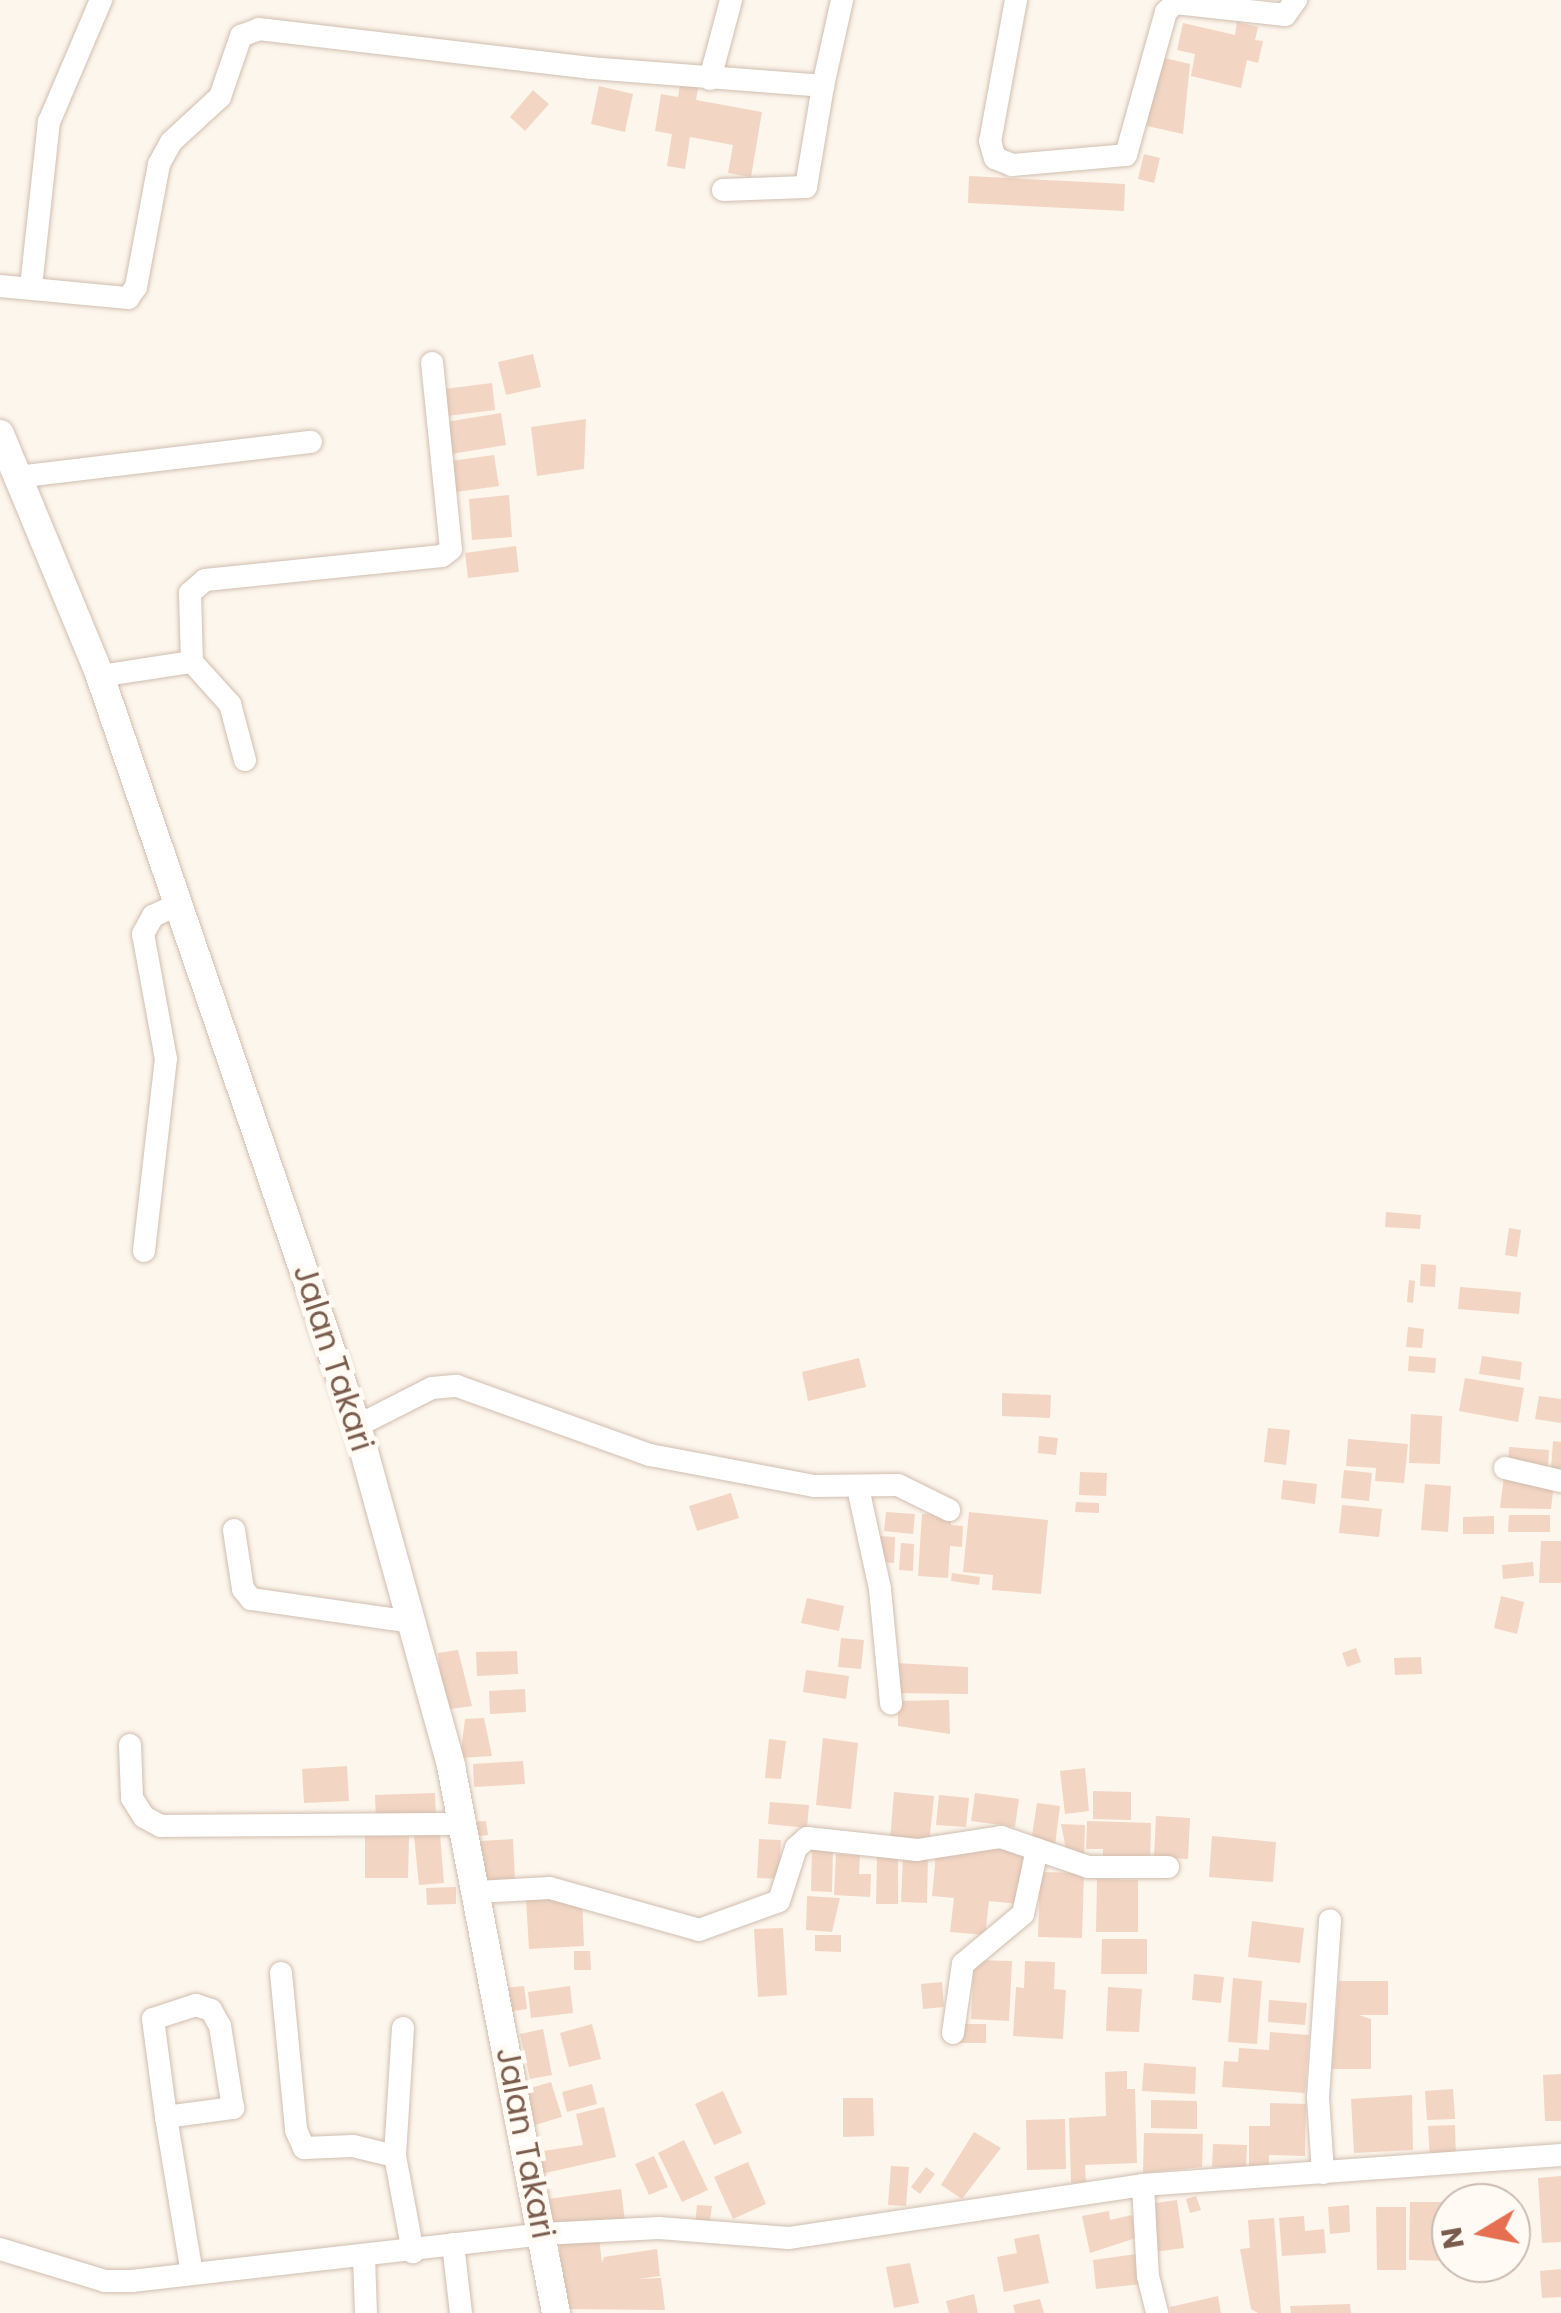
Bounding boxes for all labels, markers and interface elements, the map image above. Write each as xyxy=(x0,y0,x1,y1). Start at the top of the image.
street label: Jalan Takari xyxy=(285,1260,381,1456)
street label: Jalan Takari xyxy=(488,2044,562,2242)
north arrow xyxy=(1431,2183,1531,2283)
text: N xyxy=(1432,2224,1474,2252)

